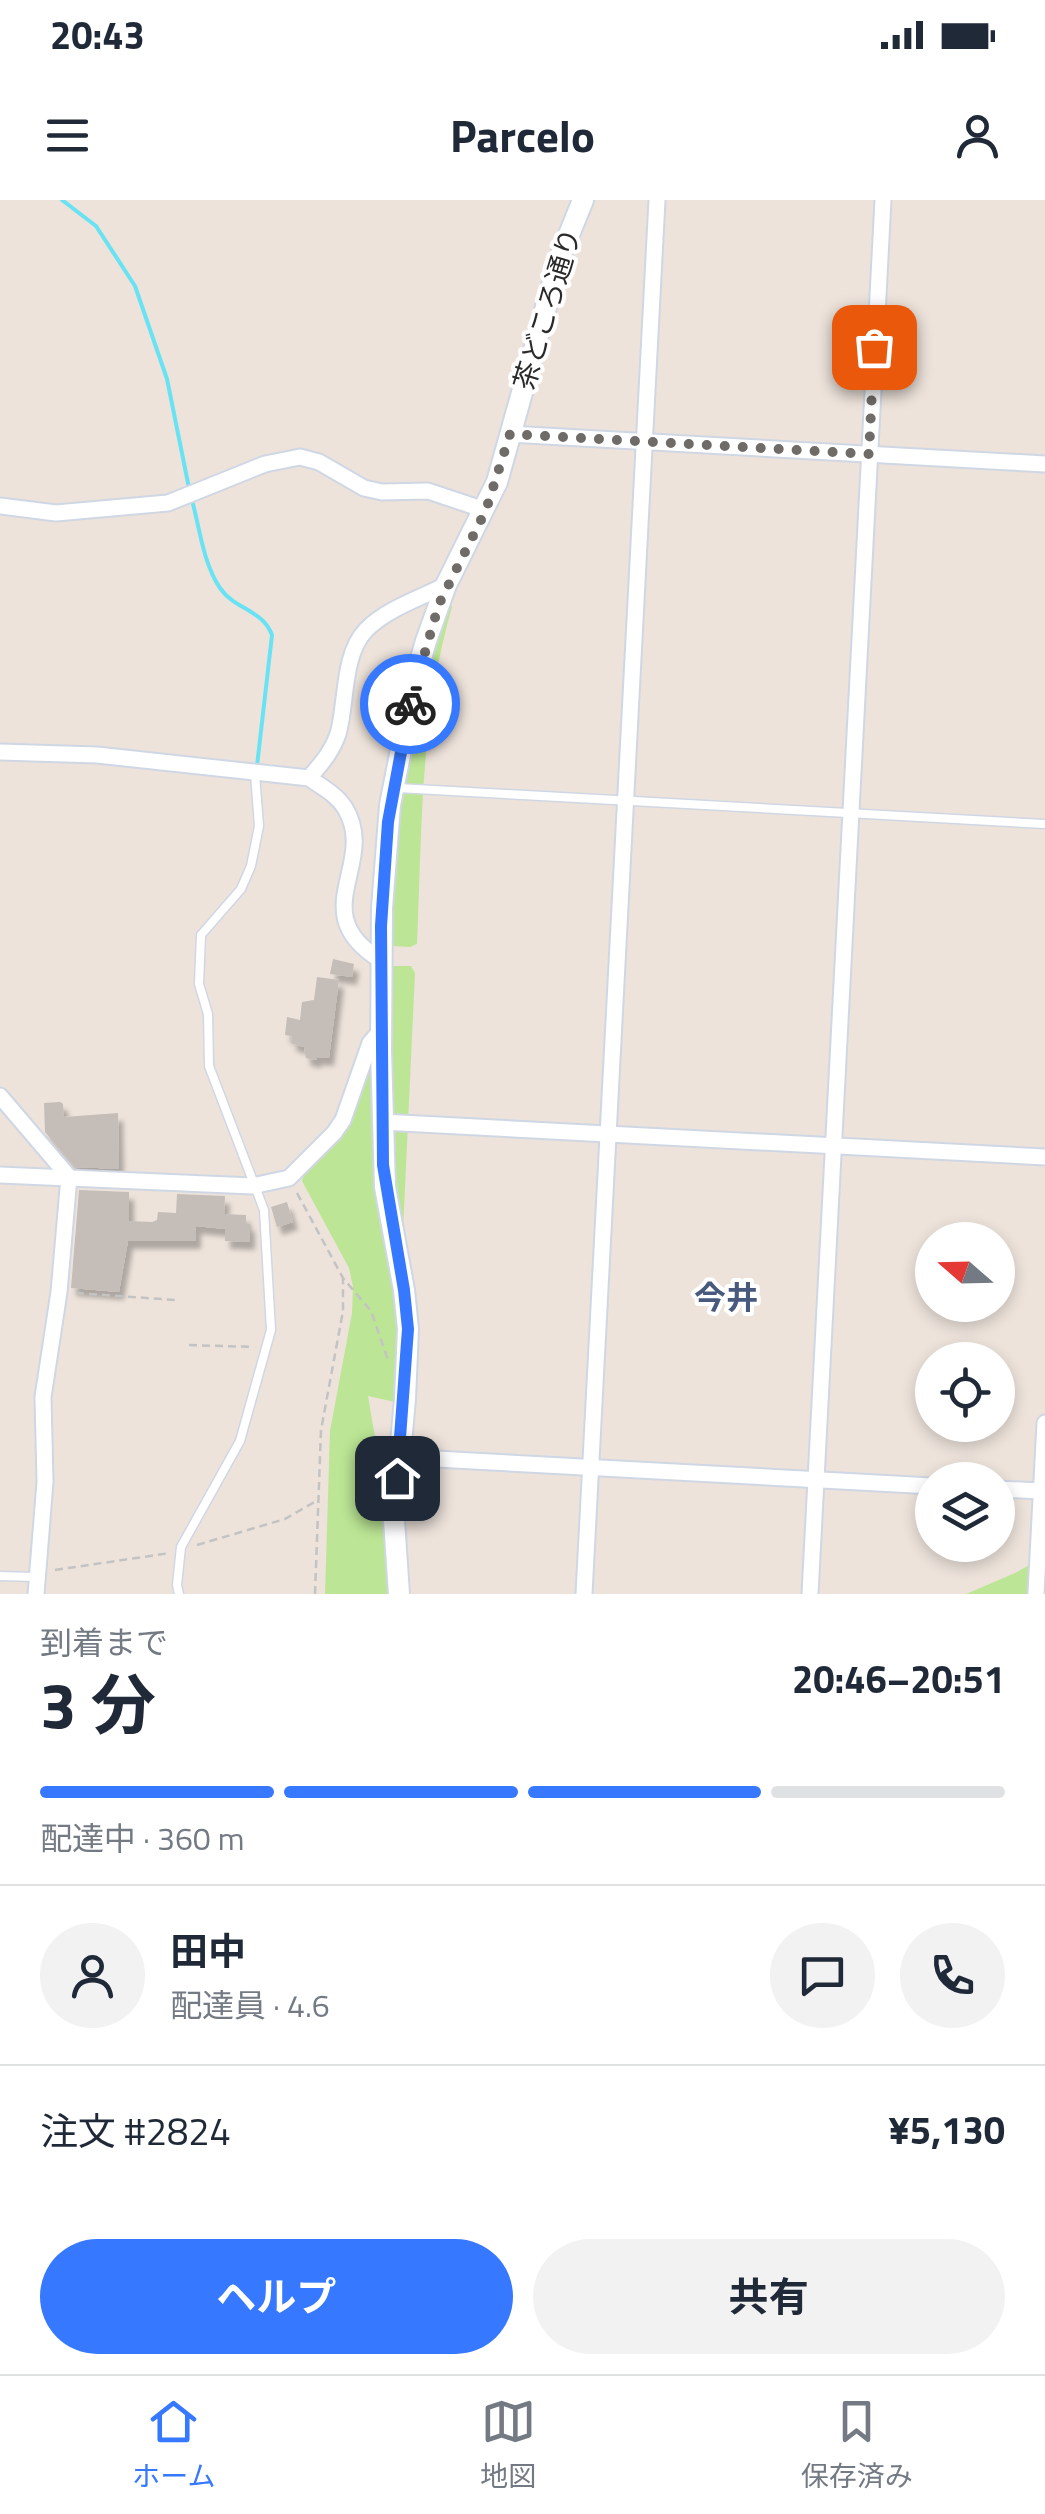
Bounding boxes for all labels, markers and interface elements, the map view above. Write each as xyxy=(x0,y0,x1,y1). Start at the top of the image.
text: 20:43 xyxy=(50,6,145,64)
text: Parcelo xyxy=(450,101,595,169)
icon: menu xyxy=(40,108,95,163)
icon: person xyxy=(950,108,1005,163)
street label: 茶どころ通り xyxy=(502,223,592,395)
pin xyxy=(832,305,917,390)
icon: bag xyxy=(847,320,902,375)
courier xyxy=(360,654,460,754)
icon: bike xyxy=(383,677,438,732)
north arrow xyxy=(915,1222,1015,1322)
map controls xyxy=(915,1222,1015,1562)
district label: 今井 xyxy=(694,1273,758,1321)
button: locate xyxy=(915,1342,1015,1442)
pin xyxy=(355,1436,440,1521)
icon: home xyxy=(370,1451,425,1506)
button: layers xyxy=(915,1462,1015,1562)
text: 到着まで xyxy=(40,1618,168,1666)
text: 20:46–20:51 xyxy=(792,1650,1005,1708)
text: 3 分 xyxy=(40,1654,156,1753)
text: 配達中 · 360 m xyxy=(40,1814,245,1862)
text: 田中 xyxy=(170,1922,246,1980)
button: person xyxy=(40,1923,145,2028)
button: chat xyxy=(770,1923,875,2028)
button: phone xyxy=(900,1923,1005,2028)
text: 配達員 · 4.6 xyxy=(170,1981,330,2029)
text: ¥5,130 xyxy=(889,2101,1005,2159)
text: 注文 #2824 xyxy=(40,2102,231,2160)
button: ヘルプ xyxy=(40,2239,513,2354)
button: 共有 xyxy=(533,2239,1005,2354)
tab: ホーム xyxy=(132,2394,215,2497)
tab: 地図 xyxy=(480,2394,536,2497)
tab: 保存済み xyxy=(801,2394,913,2497)

